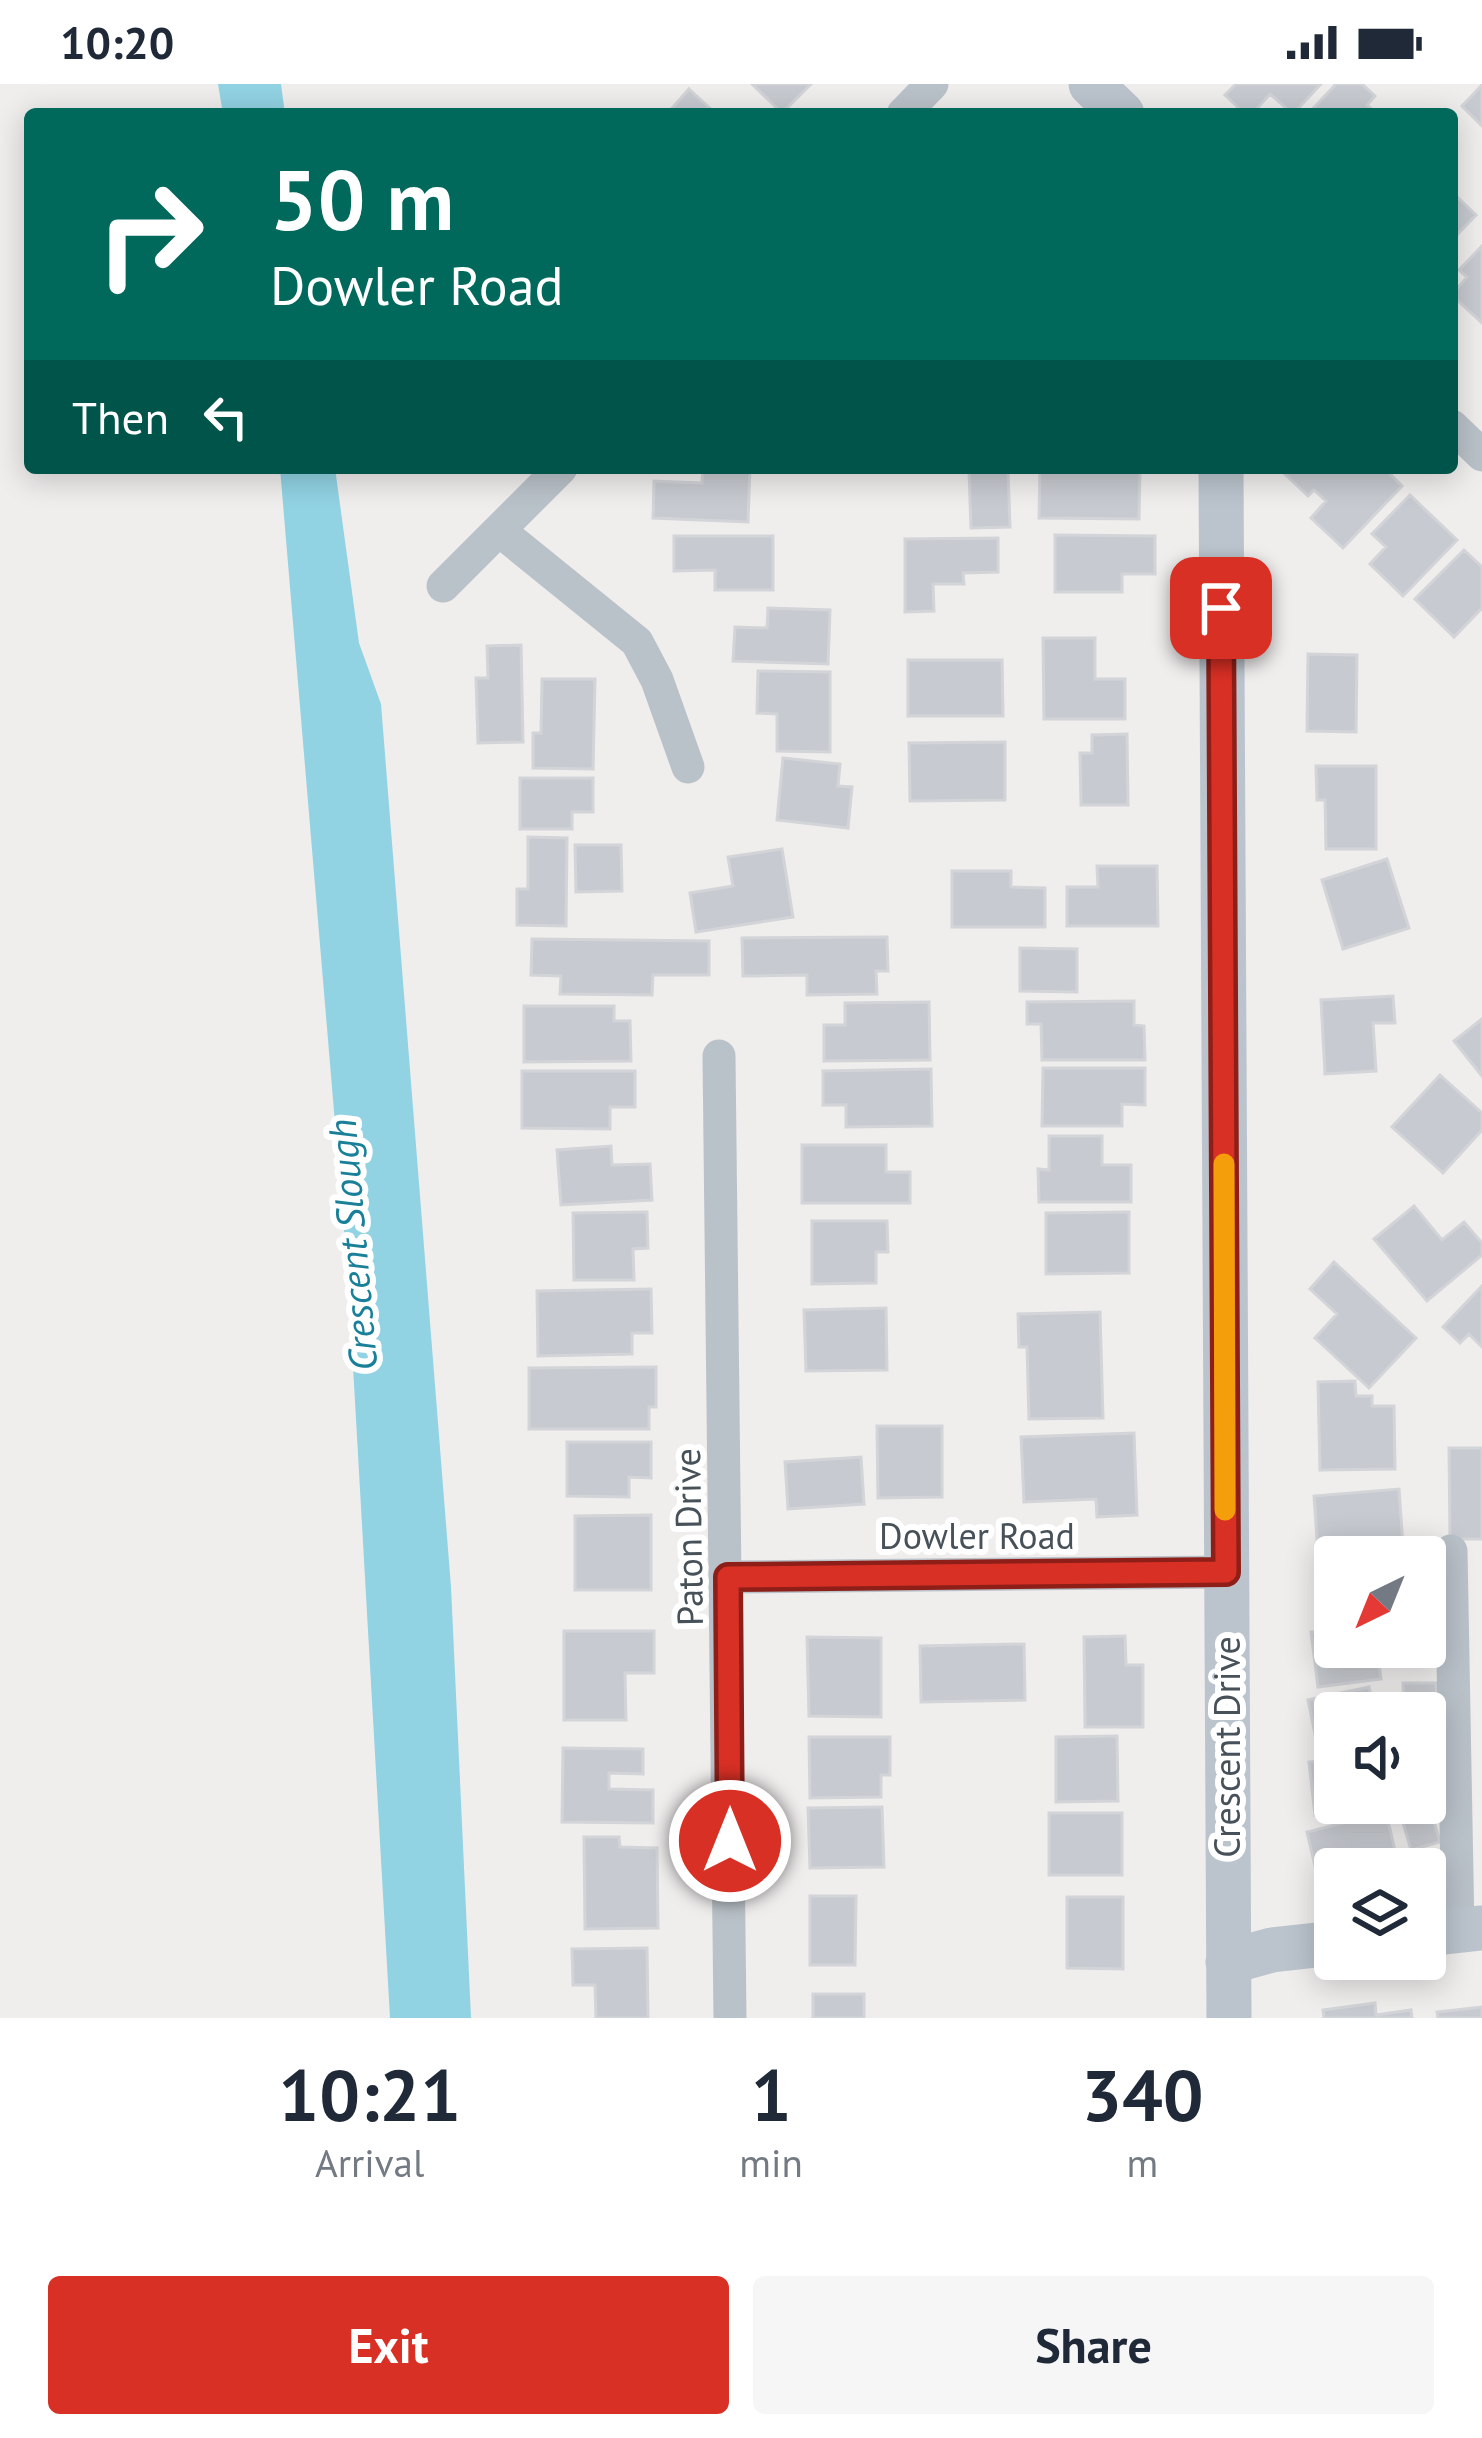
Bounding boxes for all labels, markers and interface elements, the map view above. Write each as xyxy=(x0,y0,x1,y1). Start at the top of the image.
text: 10:20 xyxy=(60,13,174,71)
text: 50 m xyxy=(270,144,454,253)
icon: right xyxy=(72,156,228,312)
text: Dowler Road xyxy=(270,250,564,320)
icon: left xyxy=(193,384,259,450)
text: Then xyxy=(72,388,169,446)
pin xyxy=(1170,557,1272,659)
icon: arrive xyxy=(1188,575,1254,641)
water label: Crescent Slough xyxy=(316,1117,388,1373)
street label: Paton Drive xyxy=(663,1448,713,1626)
street label: Dowler Road xyxy=(879,1512,1075,1559)
north arrow xyxy=(1314,1536,1446,1668)
map controls xyxy=(1314,1536,1446,1980)
street label: Crescent Drive xyxy=(1203,1636,1250,1858)
button: sound xyxy=(1314,1692,1446,1824)
position arrow xyxy=(667,1778,793,1904)
button: layers xyxy=(1314,1848,1446,1980)
text: 10:21 xyxy=(278,2048,461,2141)
text: 1 xyxy=(751,2048,792,2141)
text: 340 xyxy=(1081,2048,1204,2141)
text: Arrival xyxy=(315,2137,424,2188)
text: min xyxy=(739,2137,803,2188)
text: m xyxy=(1127,2137,1158,2188)
button: Exit xyxy=(48,2276,729,2414)
button: Share xyxy=(753,2276,1434,2414)

